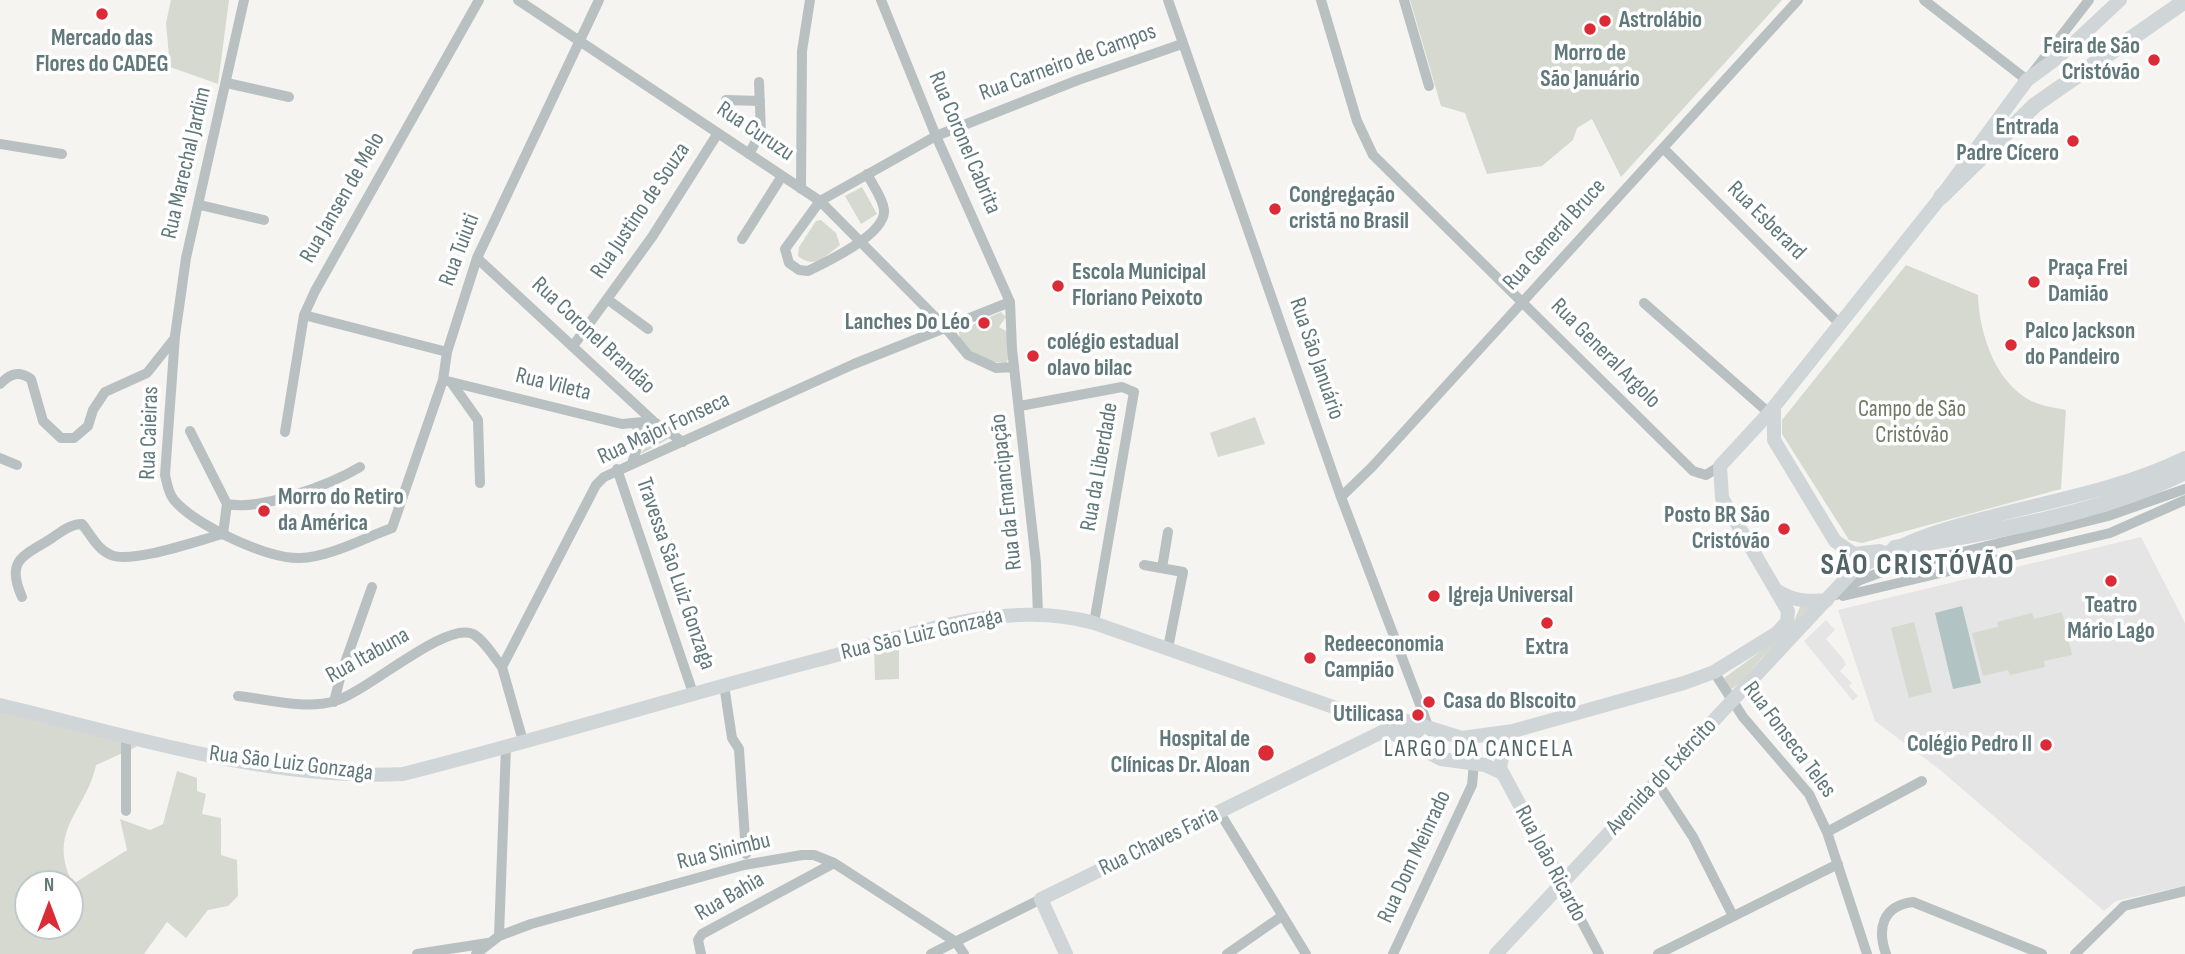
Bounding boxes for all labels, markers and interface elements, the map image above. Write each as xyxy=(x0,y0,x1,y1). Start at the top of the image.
marker: Mercado das Flores do CADEG xyxy=(94,6,110,22)
place label: Astrolábio xyxy=(1619,7,1702,35)
marker: Astrolábio xyxy=(1597,13,1613,29)
street label: Rua Carneiro de Campos xyxy=(976,18,1160,108)
marker: Morro de São Januário xyxy=(1582,21,1598,37)
place label: Mercado das Flores do CADEG xyxy=(35,25,169,79)
place label: Feira de São Cristóvão xyxy=(2043,33,2140,87)
place label: Morro de São Januário xyxy=(1540,40,1640,94)
marker: Feira de São Cristóvão xyxy=(2146,52,2162,68)
street label: Rua Coronel Cabrita xyxy=(922,68,1006,218)
street label: Rua Marechal Jardim xyxy=(156,84,218,242)
street label: Rua Curuzu xyxy=(711,96,799,168)
place label: Entrada Padre Cícero xyxy=(1956,114,2059,168)
street label: Rua Jansen de Melo xyxy=(294,128,392,268)
marker: Entrada Padre Cícero xyxy=(2065,133,2081,149)
street label: Rua Justino de Souza xyxy=(585,138,697,284)
street label: Rua General Bruce xyxy=(1498,174,1612,296)
street label: Rua Esberard xyxy=(1721,176,1811,266)
place label: Congregação cristã no Brasil xyxy=(1289,182,1409,236)
marker: Congregação cristã no Brasil xyxy=(1267,201,1283,217)
street label: Rua Tuiuti xyxy=(434,210,486,290)
place label: Praça Frei Damião xyxy=(2048,255,2128,309)
place label: Escola Municipal Floriano Peixoto xyxy=(1072,259,1206,313)
street label: Rua Coronel Brandão xyxy=(525,272,661,400)
marker: Praça Frei Damião xyxy=(2026,274,2042,290)
marker: Escola Municipal Floriano Peixoto xyxy=(1050,278,1066,294)
street label: Rua General Argolo xyxy=(1544,293,1666,415)
street label: Rua São Januário xyxy=(1282,294,1350,424)
place label: Lanches Do Léo xyxy=(845,309,970,337)
marker: Lanches Do Léo xyxy=(976,315,992,331)
place label: Palco Jackson do Pandeiro xyxy=(2025,318,2135,372)
place label: colégio estadual olavo bilac xyxy=(1047,329,1179,383)
marker: Palco Jackson do Pandeiro xyxy=(2003,337,2019,353)
marker: colégio estadual olavo bilac xyxy=(1025,348,1041,364)
street label: Rua Vileta xyxy=(513,362,593,408)
street label: Rua Caieiras xyxy=(135,386,165,480)
street label: Rua Major Fonseca xyxy=(594,386,734,472)
park label: Campo de São Cristóvão xyxy=(1858,396,1966,450)
street label: Rua da Liberdade xyxy=(1075,401,1125,533)
street label: Rua da Emancipação xyxy=(985,413,1029,571)
street label: Travessa São Luiz Gonzaga xyxy=(629,474,721,674)
place label: Morro do Retiro da América xyxy=(278,484,404,538)
place label: Posto BR São Cristóvão xyxy=(1664,502,1770,556)
marker: Morro do Retiro da América xyxy=(256,503,272,519)
marker: Posto BR São Cristóvão xyxy=(1776,521,1792,537)
district label: SÃO CRISTÓVÃO xyxy=(1822,548,2014,584)
marker: Teatro Mário Lago xyxy=(2103,573,2119,589)
place label: Igreja Universal xyxy=(1448,582,1573,610)
marker: Igreja Universal xyxy=(1426,588,1442,604)
place label: Teatro Mário Lago xyxy=(2067,592,2155,646)
street label: Rua São Luiz Gonzaga xyxy=(839,603,1005,667)
marker: Extra xyxy=(1539,615,1555,631)
street label: Rua Itabuna xyxy=(322,622,414,690)
place label: Redeeconomia Campião xyxy=(1324,631,1444,685)
place label: Extra xyxy=(1525,634,1569,662)
marker: Redeeconomia Campião xyxy=(1302,650,1318,666)
street label: Rua Fonseca Teles xyxy=(1736,676,1842,804)
place label: Casa do BIscoito xyxy=(1443,688,1576,716)
marker: Casa do BIscoito xyxy=(1421,694,1437,710)
place label: Utilicasa xyxy=(1333,701,1404,729)
marker: Utilicasa xyxy=(1410,707,1426,723)
street label: Avenida do Exército xyxy=(1601,713,1723,841)
place label: Hospital de Clínicas Dr. Aloan xyxy=(1111,726,1250,780)
place label: Colégio Pedro II xyxy=(1907,731,2032,759)
district label: LARGO DA CANCELA xyxy=(1386,736,1572,764)
marker: Colégio Pedro II xyxy=(2038,737,2054,753)
street label: Rua São Luiz Gonzaga xyxy=(208,740,374,788)
marker: Hospital de Clínicas Dr. Aloan xyxy=(1256,743,1276,763)
street label: Rua Dom Meinrado xyxy=(1372,786,1458,928)
street label: Rua Chaves Faria xyxy=(1095,801,1223,883)
street label: Rua João Ricardo xyxy=(1508,801,1592,927)
street label: Rua Sinimbu xyxy=(675,827,773,877)
street label: Rua Bahia xyxy=(691,866,769,928)
north arrow xyxy=(14,870,84,940)
text: N xyxy=(44,874,54,897)

